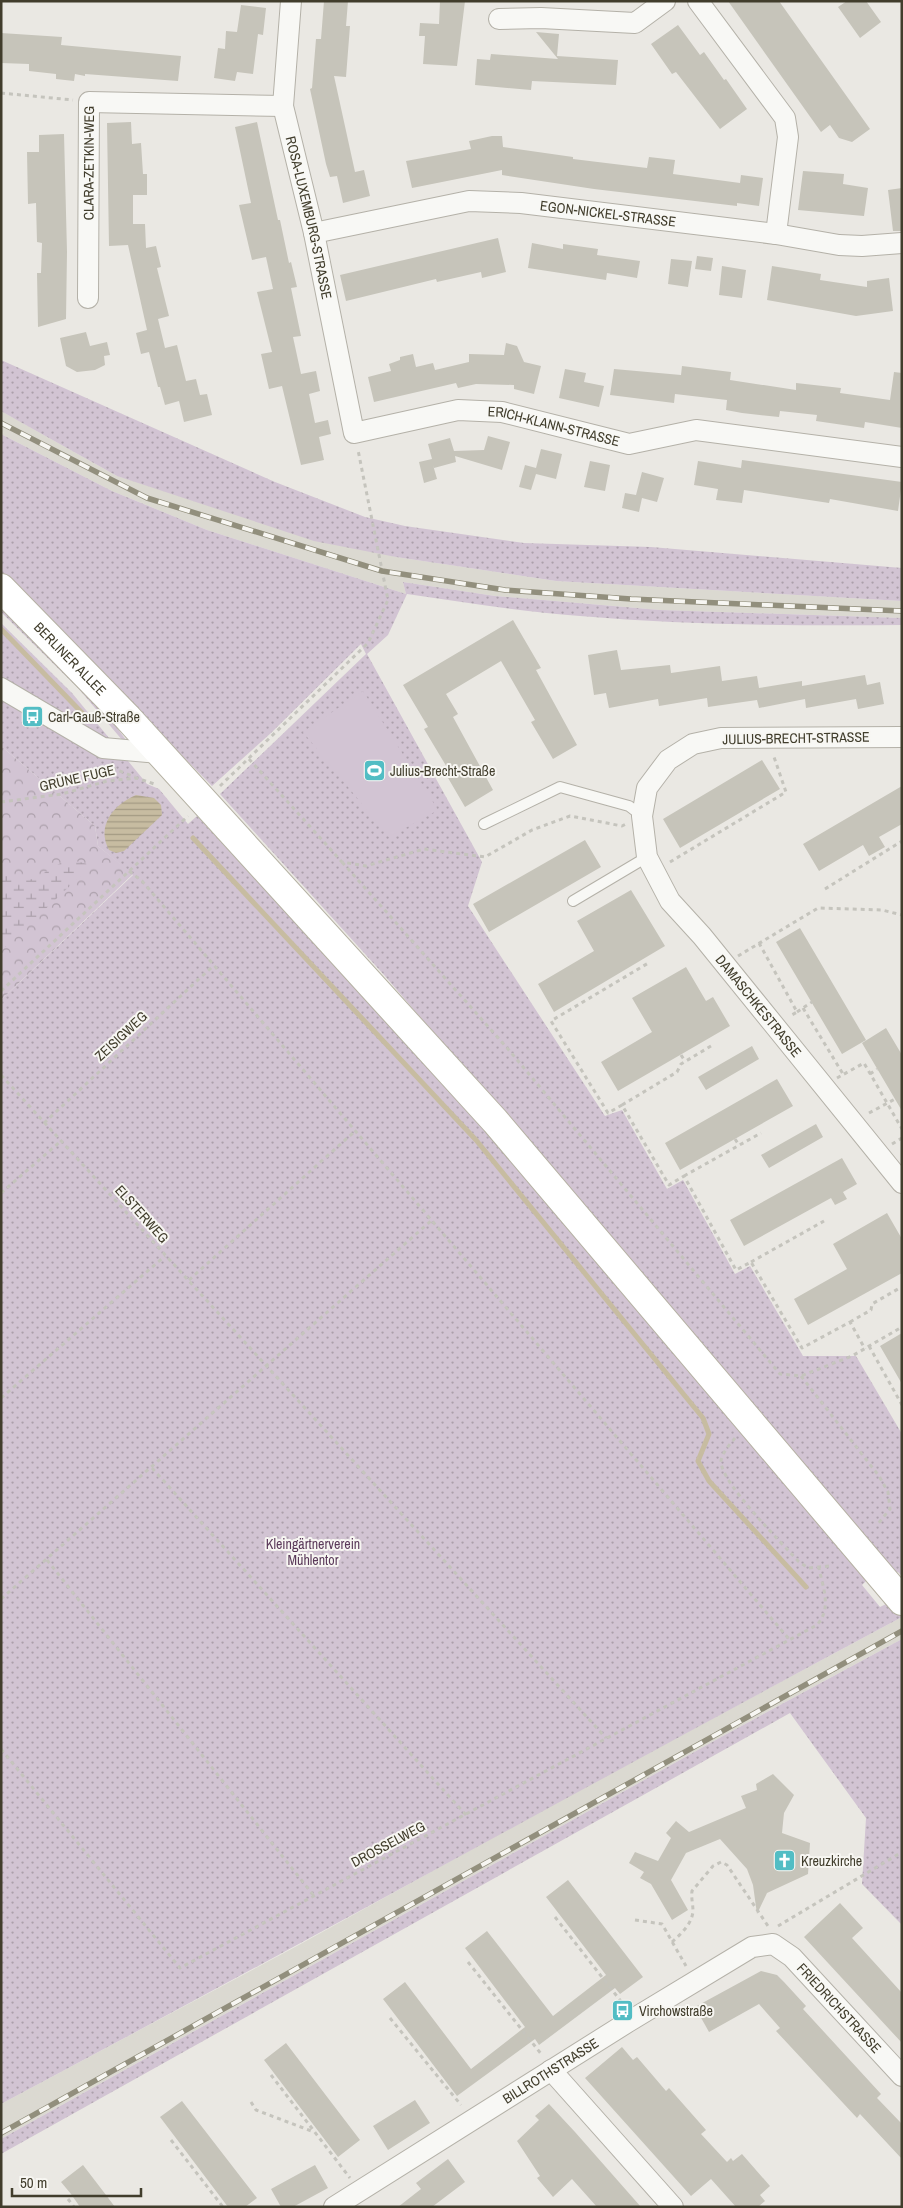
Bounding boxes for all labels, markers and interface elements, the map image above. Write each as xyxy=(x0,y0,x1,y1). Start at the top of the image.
street label: CLARA-ZETKIN-WEG xyxy=(79,106,98,220)
street label: ROSA-LUXEMBURG-STRASSE xyxy=(282,134,336,301)
street label: EGON-NICKEL-STRASSE xyxy=(539,196,677,231)
street label: ERICH-KLANN-STRASSE xyxy=(487,402,622,450)
street label: BERLINER ALLEE xyxy=(30,618,110,699)
bus stop icon: Carl-Gauß-Straße xyxy=(20,705,44,729)
place label: Carl-Gauß-Straße xyxy=(48,708,140,726)
street label: JULIUS-BRECHT-STRASSE xyxy=(722,728,870,748)
sports icon: Julius-Brecht-Straße xyxy=(362,759,386,783)
street label: GRÜNE FUGE xyxy=(38,761,116,795)
place label: Julius-Brecht-Straße xyxy=(390,762,495,780)
street label: DAMASCHKESTRASSE xyxy=(712,951,805,1061)
street label: ZEISIGWEG xyxy=(91,1007,151,1065)
street label: ELSTERWEG xyxy=(111,1181,173,1247)
park label: Kleingärtnerverein Mühlentor xyxy=(266,1535,360,1569)
street label: DROSSELWEG xyxy=(348,1817,428,1871)
church icon: Kreuzkirche xyxy=(773,1849,797,1873)
place label: Kreuzkirche xyxy=(801,1852,862,1870)
street label: FRIEDRICHSTRASSE xyxy=(793,1959,885,2057)
bus stop icon: Virchowstraße xyxy=(611,1999,635,2023)
place label: Virchowstraße xyxy=(639,2002,713,2020)
street label: BILLROTHSTRASSE xyxy=(499,2034,602,2108)
scale bar xyxy=(12,2166,141,2198)
text: 50 m xyxy=(20,2172,47,2193)

